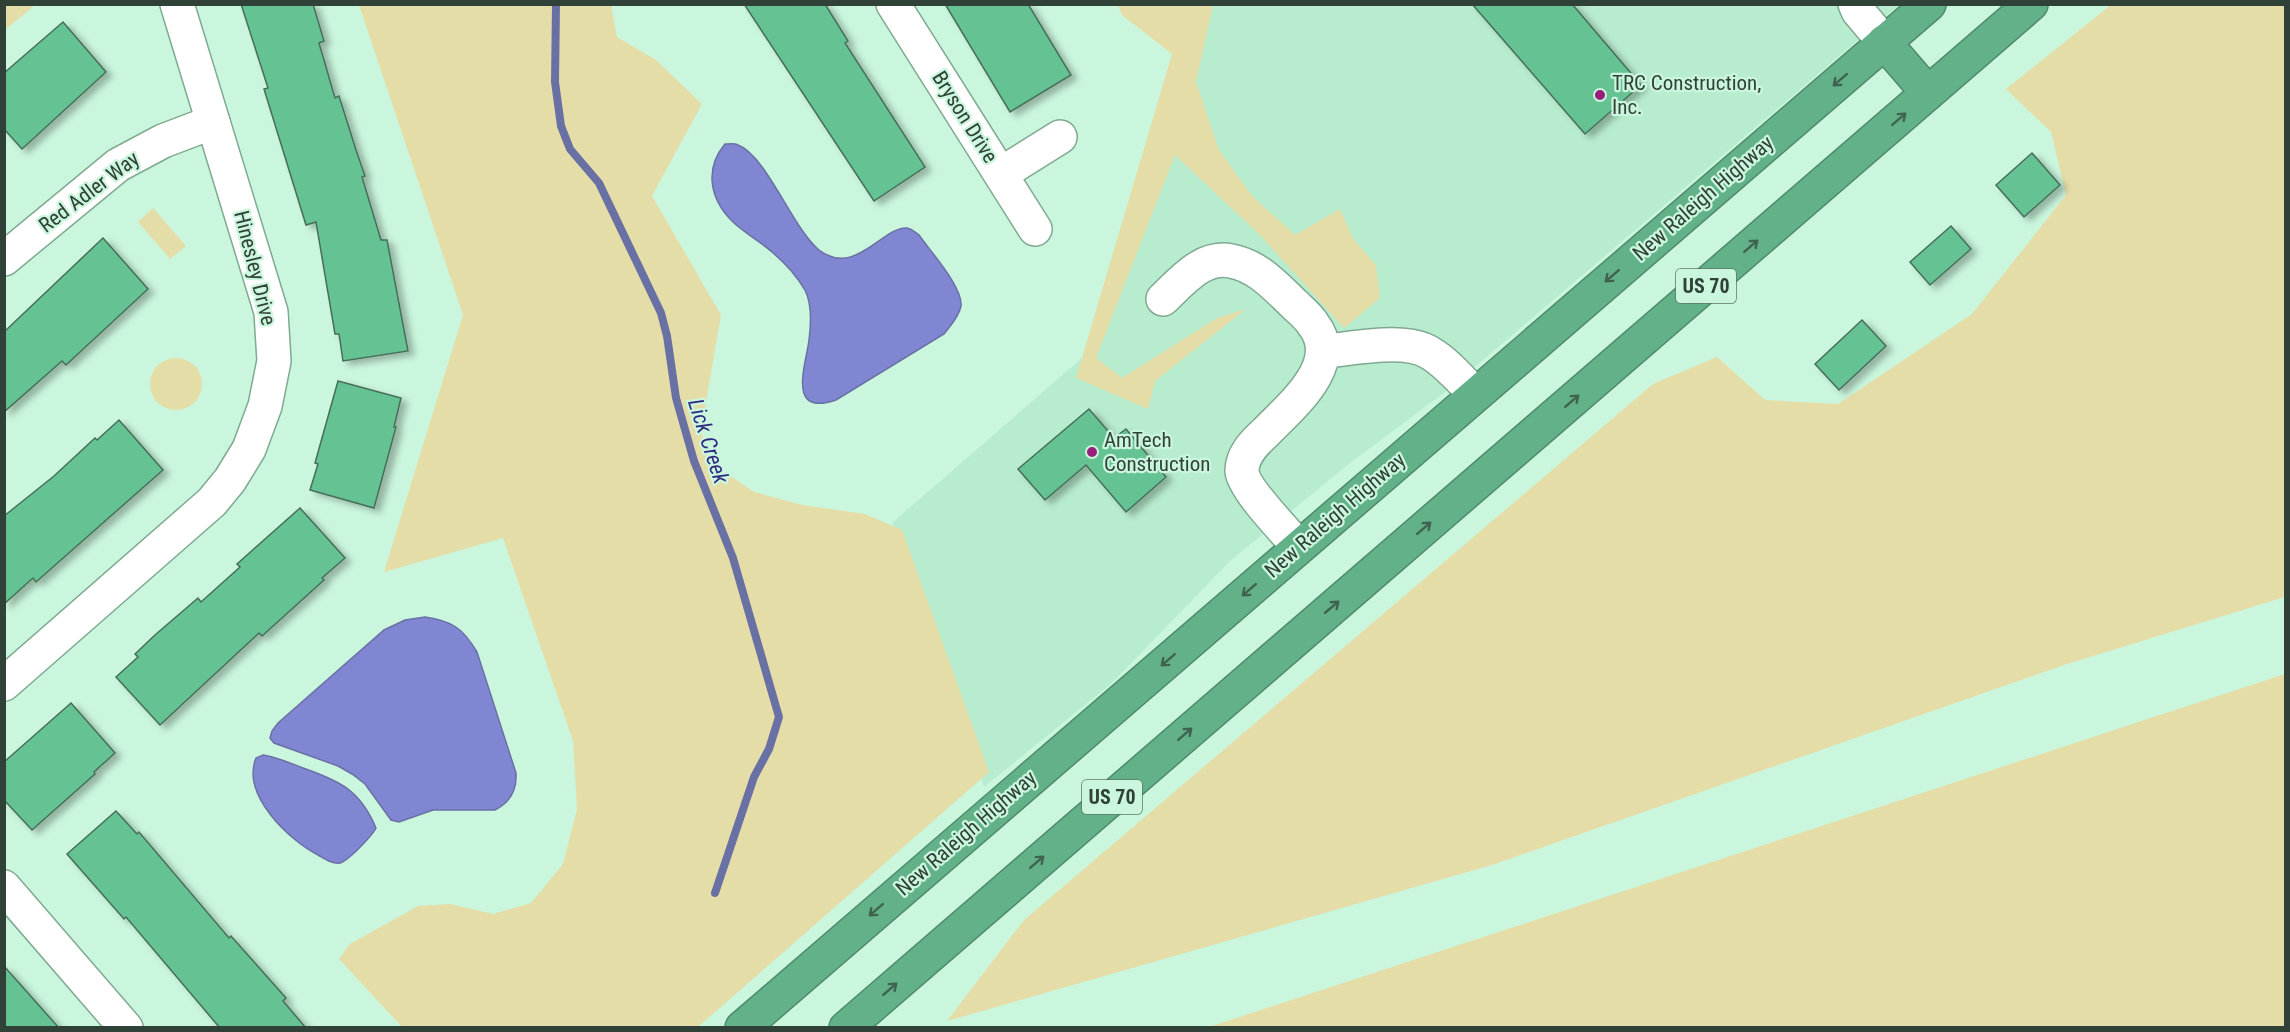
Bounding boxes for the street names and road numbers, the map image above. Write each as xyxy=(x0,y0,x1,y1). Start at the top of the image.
street label: Bryson Drive xyxy=(927,67,1003,168)
street label: New Raleigh Highway xyxy=(1628,130,1778,265)
street label: Red Adler Way xyxy=(34,146,144,237)
street label: Hinesley Drive xyxy=(229,208,281,328)
road number: US 70 xyxy=(1676,269,1736,303)
street label: New Raleigh Highway xyxy=(1260,447,1410,582)
street label: New Raleigh Highway xyxy=(891,765,1041,900)
road number: US 70 xyxy=(1082,780,1142,814)

